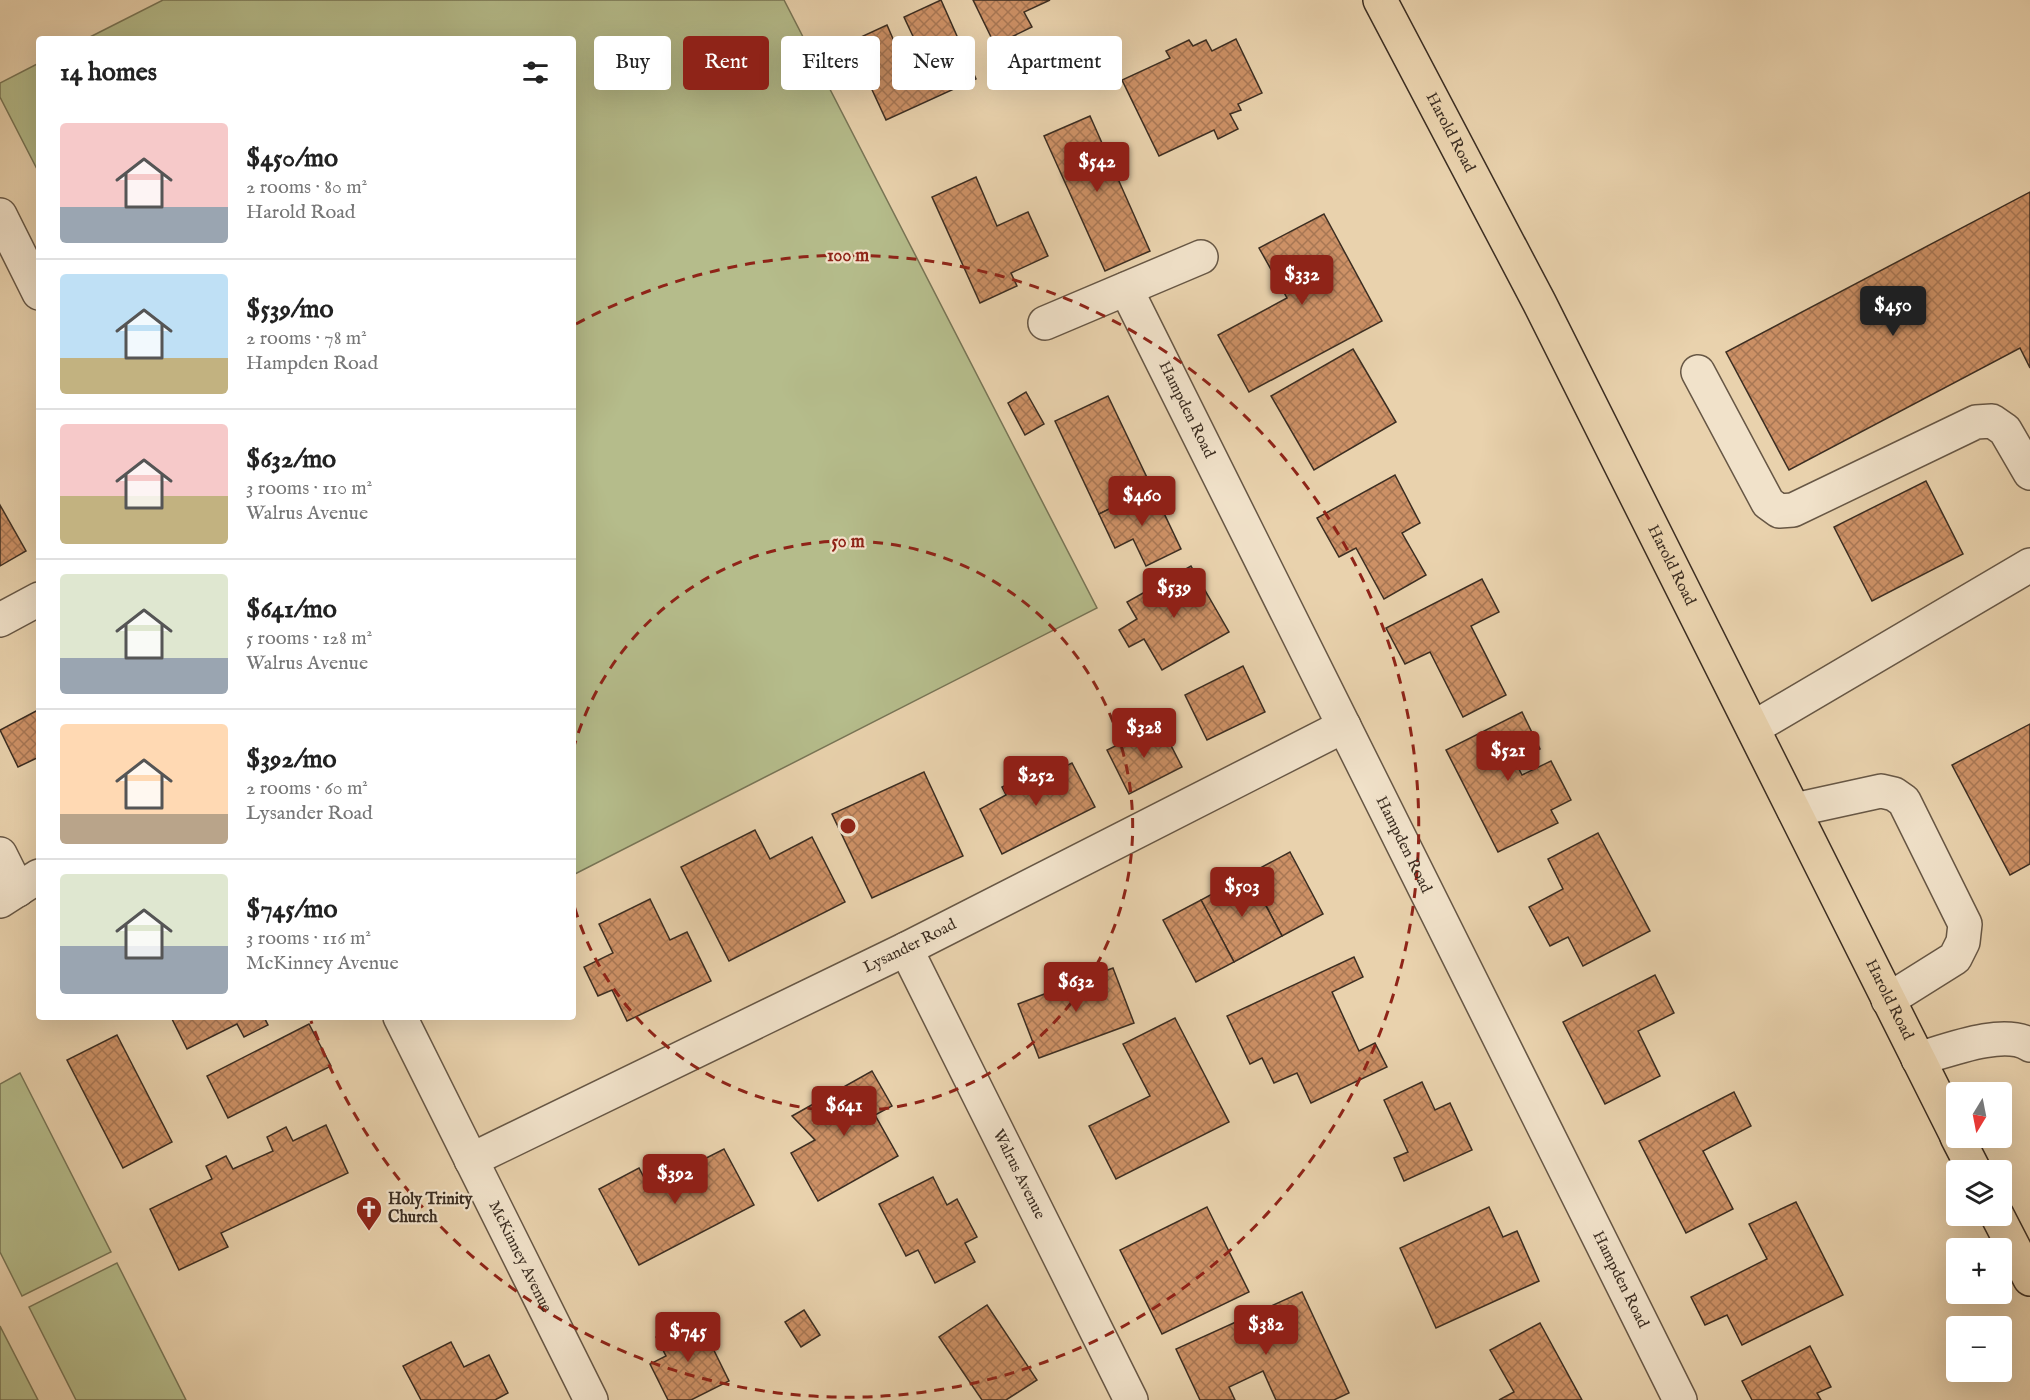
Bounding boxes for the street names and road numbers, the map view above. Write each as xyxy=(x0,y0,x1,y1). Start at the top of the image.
street label: Harold Road xyxy=(1421,89,1479,177)
street label: Hampden Road xyxy=(1154,358,1219,462)
street label: Harold Road xyxy=(1642,522,1700,610)
street label: Hampden Road xyxy=(1371,793,1436,897)
street label: Lysander Road xyxy=(860,915,960,978)
street label: Harold Road xyxy=(1860,956,1918,1044)
street label: Walrus Avenue xyxy=(988,1126,1049,1223)
street label: McKinney Avenue xyxy=(483,1198,556,1316)
street label: Hampden Road xyxy=(1587,1228,1653,1332)

